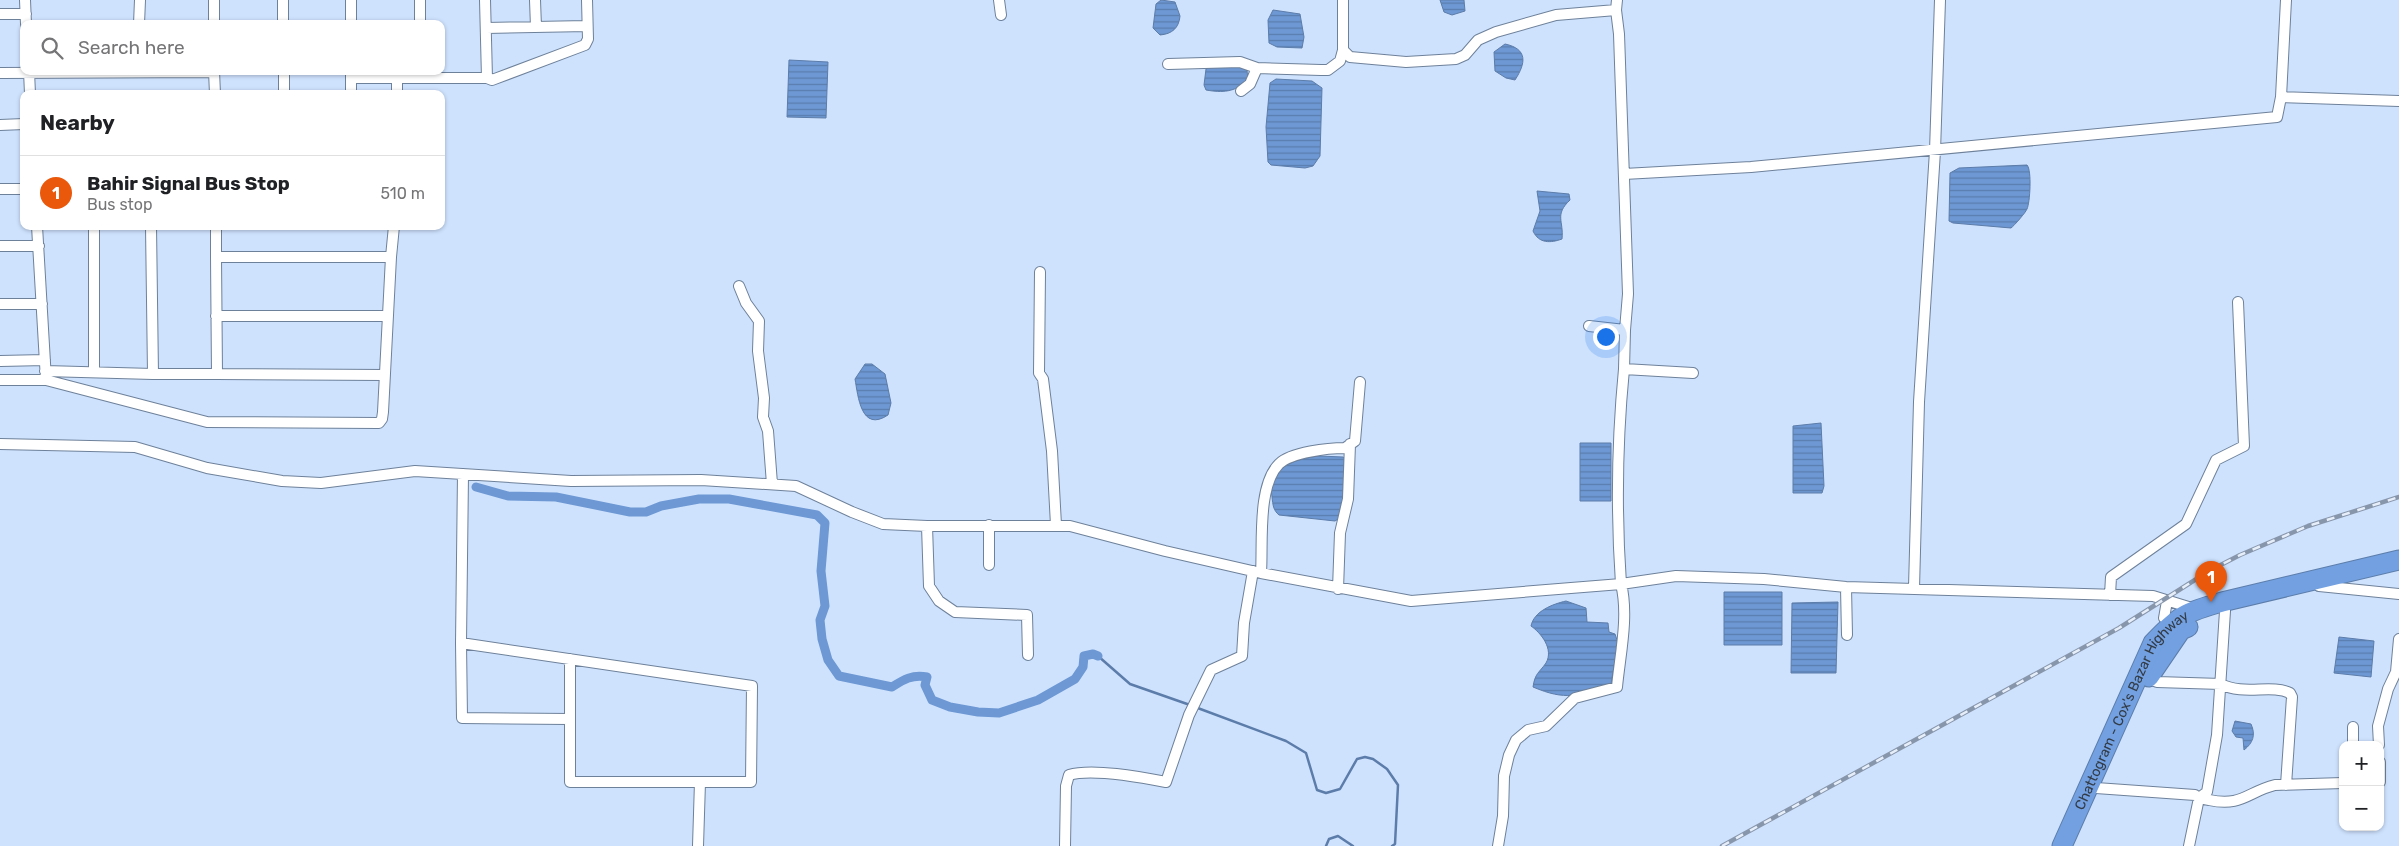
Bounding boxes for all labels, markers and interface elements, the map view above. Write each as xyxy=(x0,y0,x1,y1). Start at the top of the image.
search box xyxy=(20,20,445,75)
icon: search xyxy=(38,34,66,62)
text: Search here xyxy=(78,36,185,59)
text: Nearby xyxy=(40,110,115,135)
text: Bahir Signal Bus Stop xyxy=(87,172,290,195)
text: 1 xyxy=(52,184,60,203)
text: 510 m xyxy=(381,184,425,203)
text: Bus stop xyxy=(87,195,153,214)
your location xyxy=(1593,324,1619,350)
pin: 1 xyxy=(2195,561,2227,602)
street label: Chattogram - Cox's Bazar Highway xyxy=(2071,607,2192,813)
map controls xyxy=(2339,741,2384,831)
button: + xyxy=(2339,741,2384,786)
button: − xyxy=(2339,786,2384,831)

